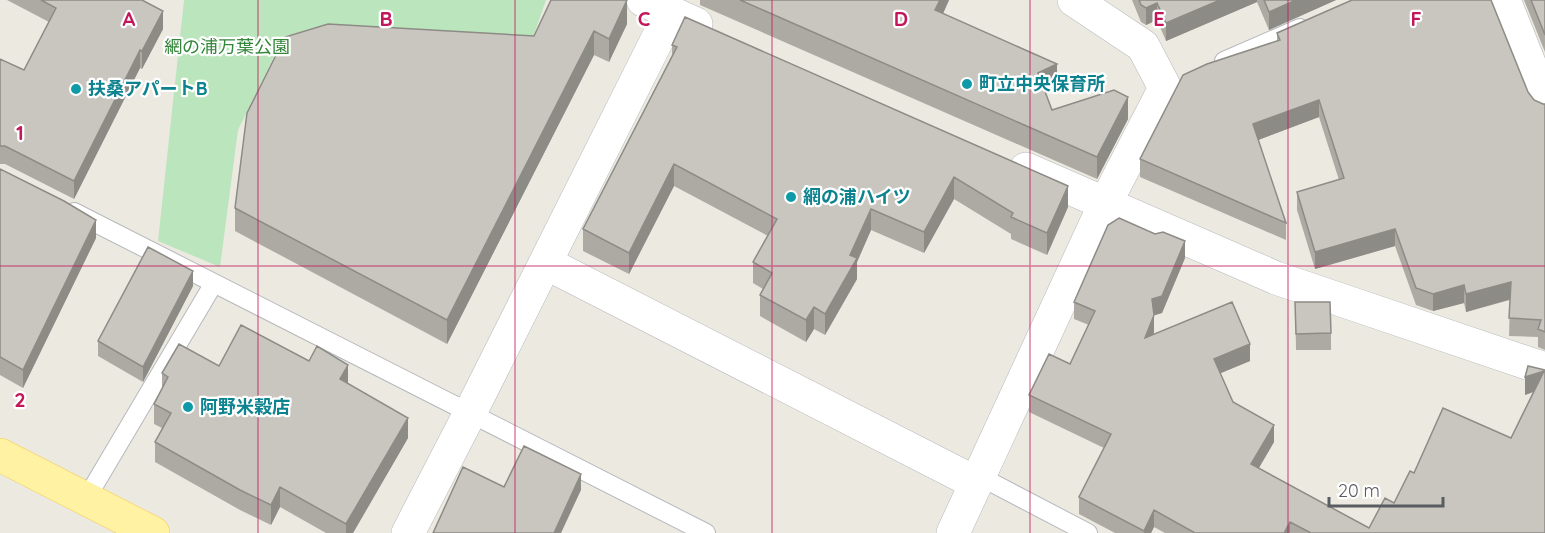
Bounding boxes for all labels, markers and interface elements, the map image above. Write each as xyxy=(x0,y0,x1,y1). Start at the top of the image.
text: A xyxy=(123,6,136,31)
text: B xyxy=(379,6,393,31)
text: C xyxy=(638,6,651,31)
text: D xyxy=(894,6,908,31)
text: E xyxy=(1153,6,1165,31)
text: F xyxy=(1410,6,1422,31)
park label: 網の浦万葉公園 xyxy=(164,35,290,58)
place label: 町立中央保育所 xyxy=(979,72,1105,95)
place label: 扶桑アパートB xyxy=(88,77,208,100)
marker: 町立中央保育所 xyxy=(960,77,974,91)
marker: 扶桑アパートB xyxy=(69,82,83,96)
text: 1 xyxy=(16,120,24,145)
place label: 網の浦ハイツ xyxy=(803,185,911,208)
marker: 網の浦ハイツ xyxy=(784,190,798,204)
text: 2 xyxy=(14,387,26,412)
place label: 阿野米穀店 xyxy=(200,395,290,418)
marker: 阿野米穀店 xyxy=(181,400,195,414)
scale bar xyxy=(1329,470,1443,508)
text: 20 m xyxy=(1338,479,1380,502)

